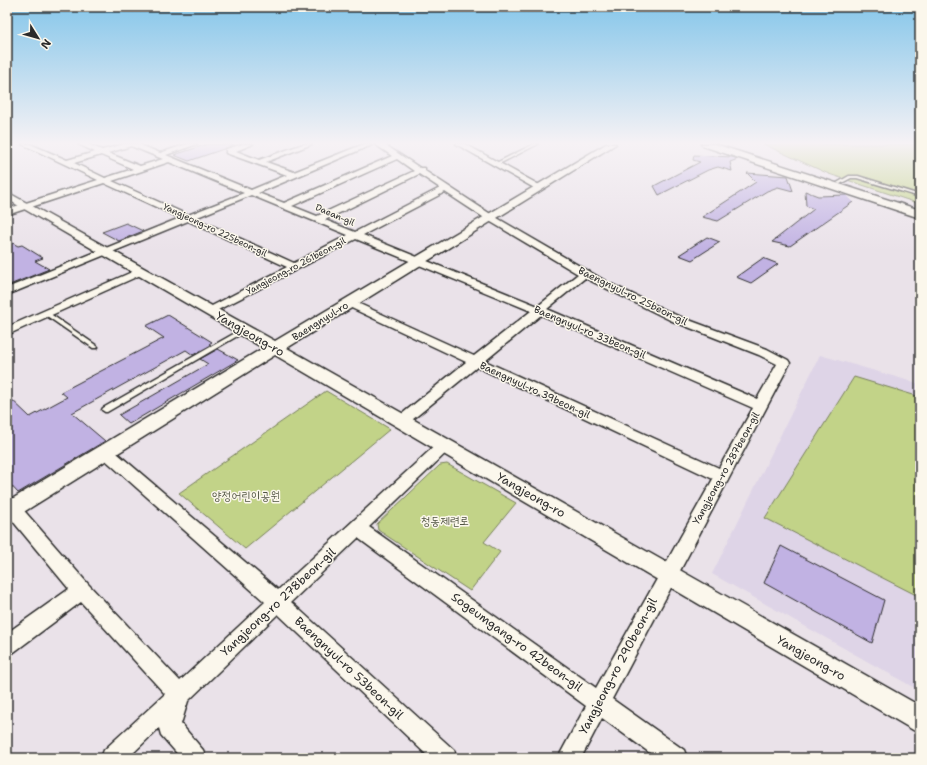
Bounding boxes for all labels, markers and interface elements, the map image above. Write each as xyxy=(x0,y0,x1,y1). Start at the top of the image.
north arrow xyxy=(18,18,58,58)
text: N xyxy=(37,36,54,52)
street label: Yangjeong-ro 225beon-gil xyxy=(161,201,269,260)
street label: Daean-gil xyxy=(313,201,357,229)
street label: Yangjeong-ro 261beon-gil xyxy=(244,234,348,297)
street label: Baengnyul-ro 25beon-gil xyxy=(576,264,690,328)
street label: Baengnyul-ro xyxy=(289,298,351,344)
street label: Baengnyul-ro 33beon-gil xyxy=(532,303,648,361)
street label: Yangjeong-ro xyxy=(213,308,287,360)
street label: Baengnyul-ro 39beon-gil xyxy=(478,359,592,421)
street label: Yangjeong-ro 287beon-gil xyxy=(690,409,762,527)
street label: Yangjeong-ro xyxy=(494,469,568,521)
park label: 양정어린이공원 xyxy=(212,488,280,504)
park label: 청동제련로 xyxy=(421,513,469,529)
street label: Yangjeong-ro 278beon-gil xyxy=(217,544,339,660)
street label: Sogeumgang-ro 42beon-gil xyxy=(448,589,586,695)
street label: Yangjeong-ro 290beon-gil xyxy=(575,595,661,737)
street label: Baengnyul-ro 53beon-gil xyxy=(291,613,407,723)
street label: Yangjeong-ro xyxy=(774,632,848,684)

